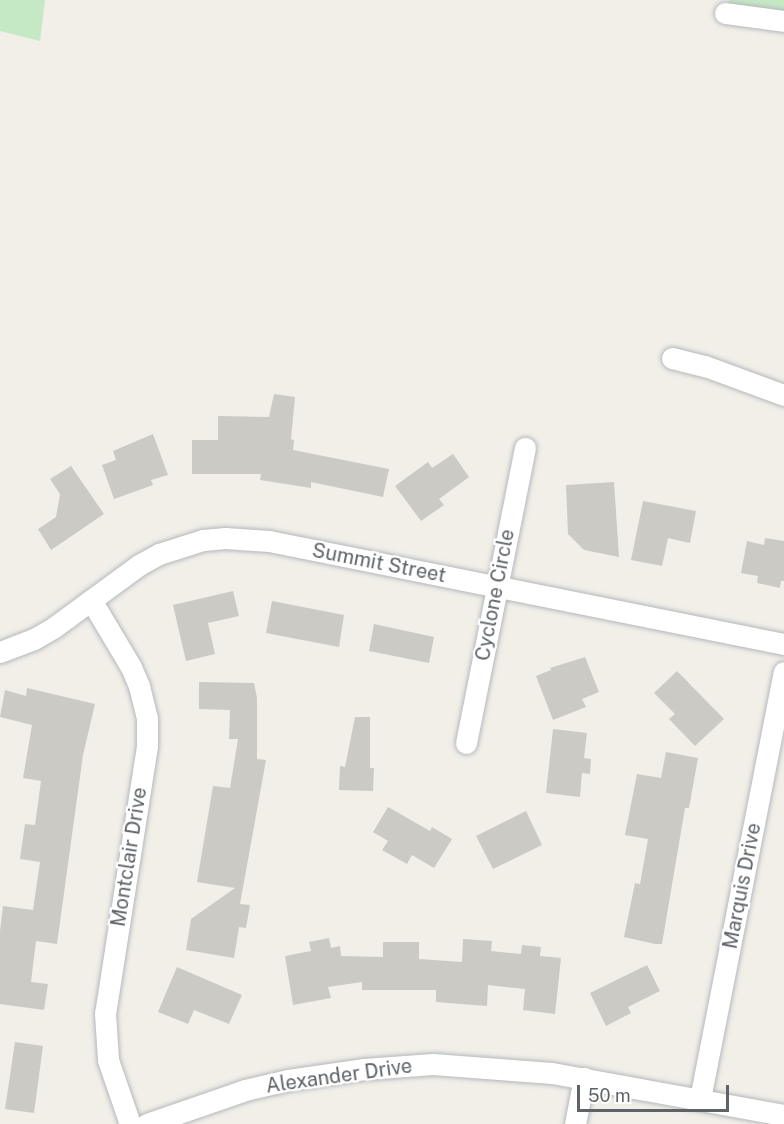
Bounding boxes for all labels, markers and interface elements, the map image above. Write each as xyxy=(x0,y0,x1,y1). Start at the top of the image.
street label: Cyclone Circle xyxy=(470,527,520,663)
street label: Summit Street xyxy=(310,538,448,588)
street label: Montclair Drive xyxy=(106,786,152,928)
street label: Marquis Drive xyxy=(718,821,766,951)
street label: Alexander Drive xyxy=(264,1054,414,1098)
scale bar xyxy=(580,1073,732,1111)
text: 50 m xyxy=(588,1085,631,1106)

